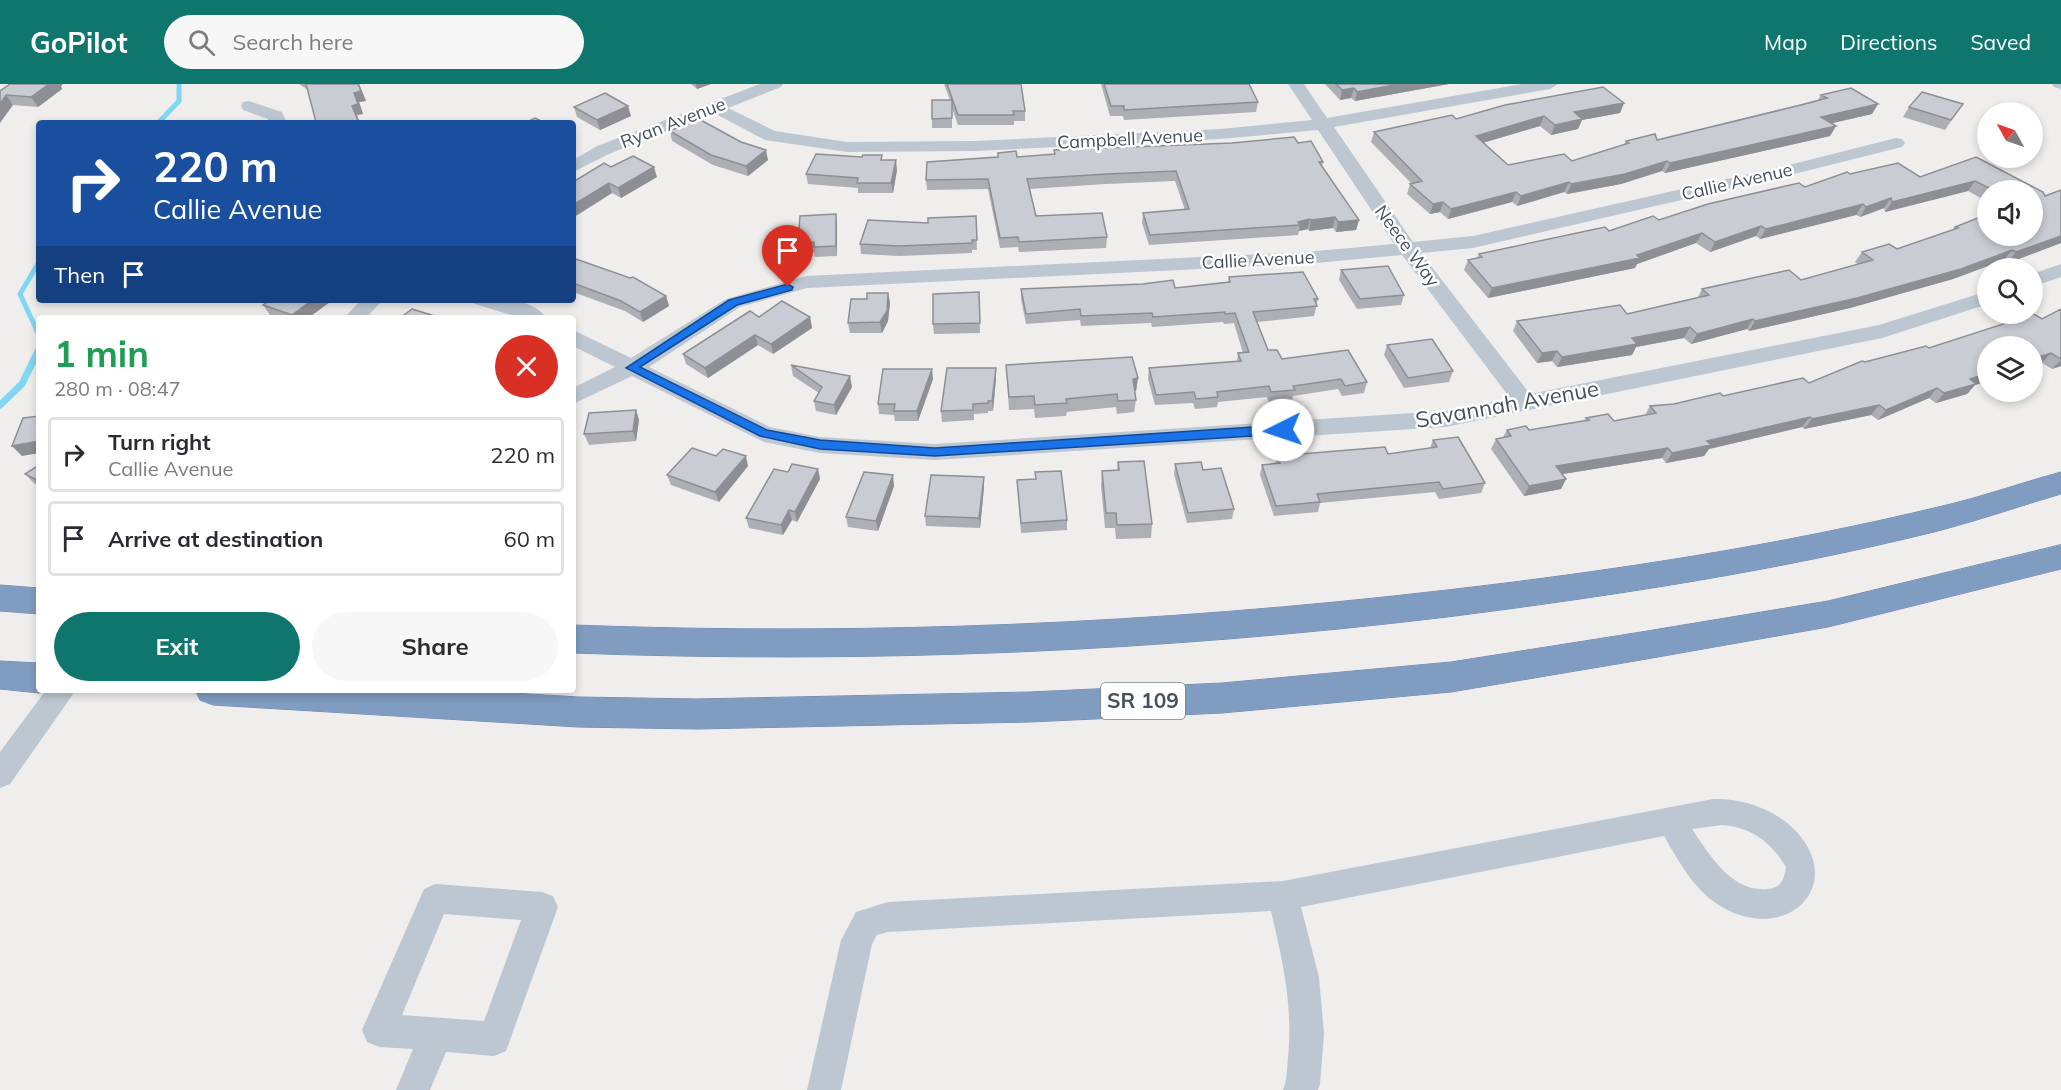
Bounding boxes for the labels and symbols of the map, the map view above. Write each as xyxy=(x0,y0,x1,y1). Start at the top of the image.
street label: Ryan Avenue xyxy=(617,92,729,153)
north arrow xyxy=(1977,102,2043,168)
street label: Campbell Avenue xyxy=(1056,123,1203,154)
street label: Callie Avenue xyxy=(1679,158,1794,205)
street label: Neece Way xyxy=(1370,200,1445,291)
pin xyxy=(762,225,813,287)
street label: Callie Avenue xyxy=(1201,245,1315,274)
street label: Savannah Avenue xyxy=(1413,374,1601,434)
position arrow xyxy=(1251,398,1315,462)
road number: SR 109 xyxy=(1101,683,1185,719)

